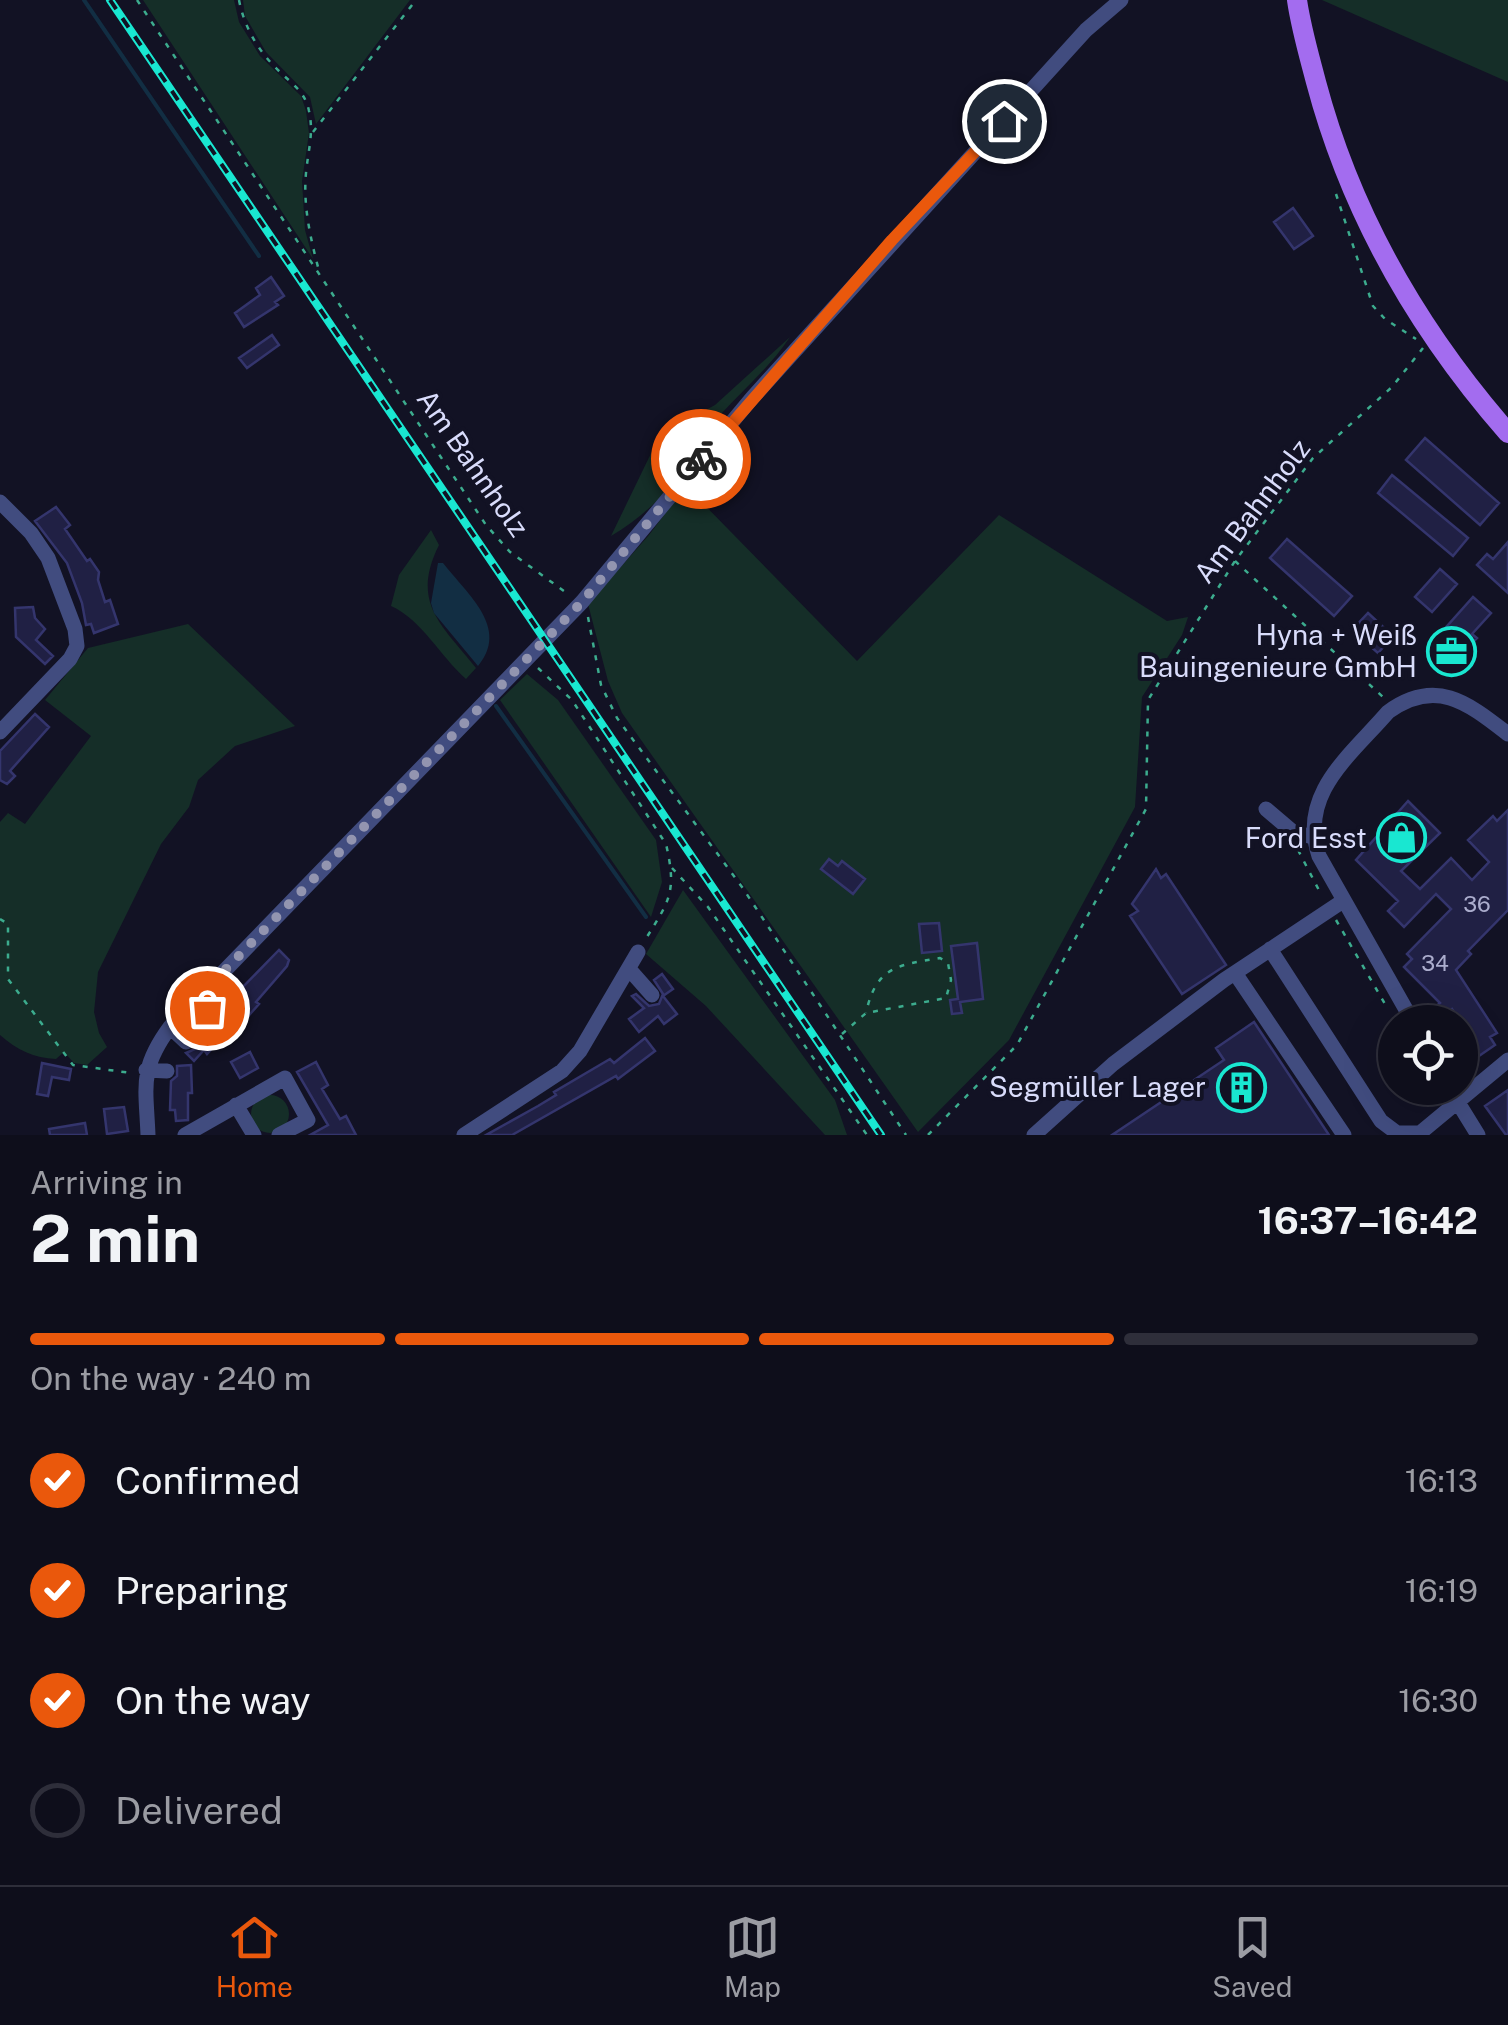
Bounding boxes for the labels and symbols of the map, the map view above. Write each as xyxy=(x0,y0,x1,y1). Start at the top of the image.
pin xyxy=(962,79,1047,164)
street label: Am Bahnholz xyxy=(411,383,536,542)
courier xyxy=(651,409,751,509)
street label: Am Bahnholz xyxy=(1187,432,1316,589)
place label: Hyna + Weiß Bauingenieure GmbH xyxy=(1139,618,1417,683)
office icon: Hyna + Weiß Bauingenieure GmbH xyxy=(1426,625,1478,677)
shop icon: Ford Esst xyxy=(1376,812,1428,864)
place label: Ford Esst xyxy=(1245,821,1367,854)
house number: 36 xyxy=(1463,891,1491,917)
house number: 34 xyxy=(1421,950,1449,976)
pin xyxy=(165,966,250,1051)
building icon: Segmüller Lager xyxy=(1215,1061,1267,1113)
place label: Segmüller Lager xyxy=(989,1070,1206,1103)

